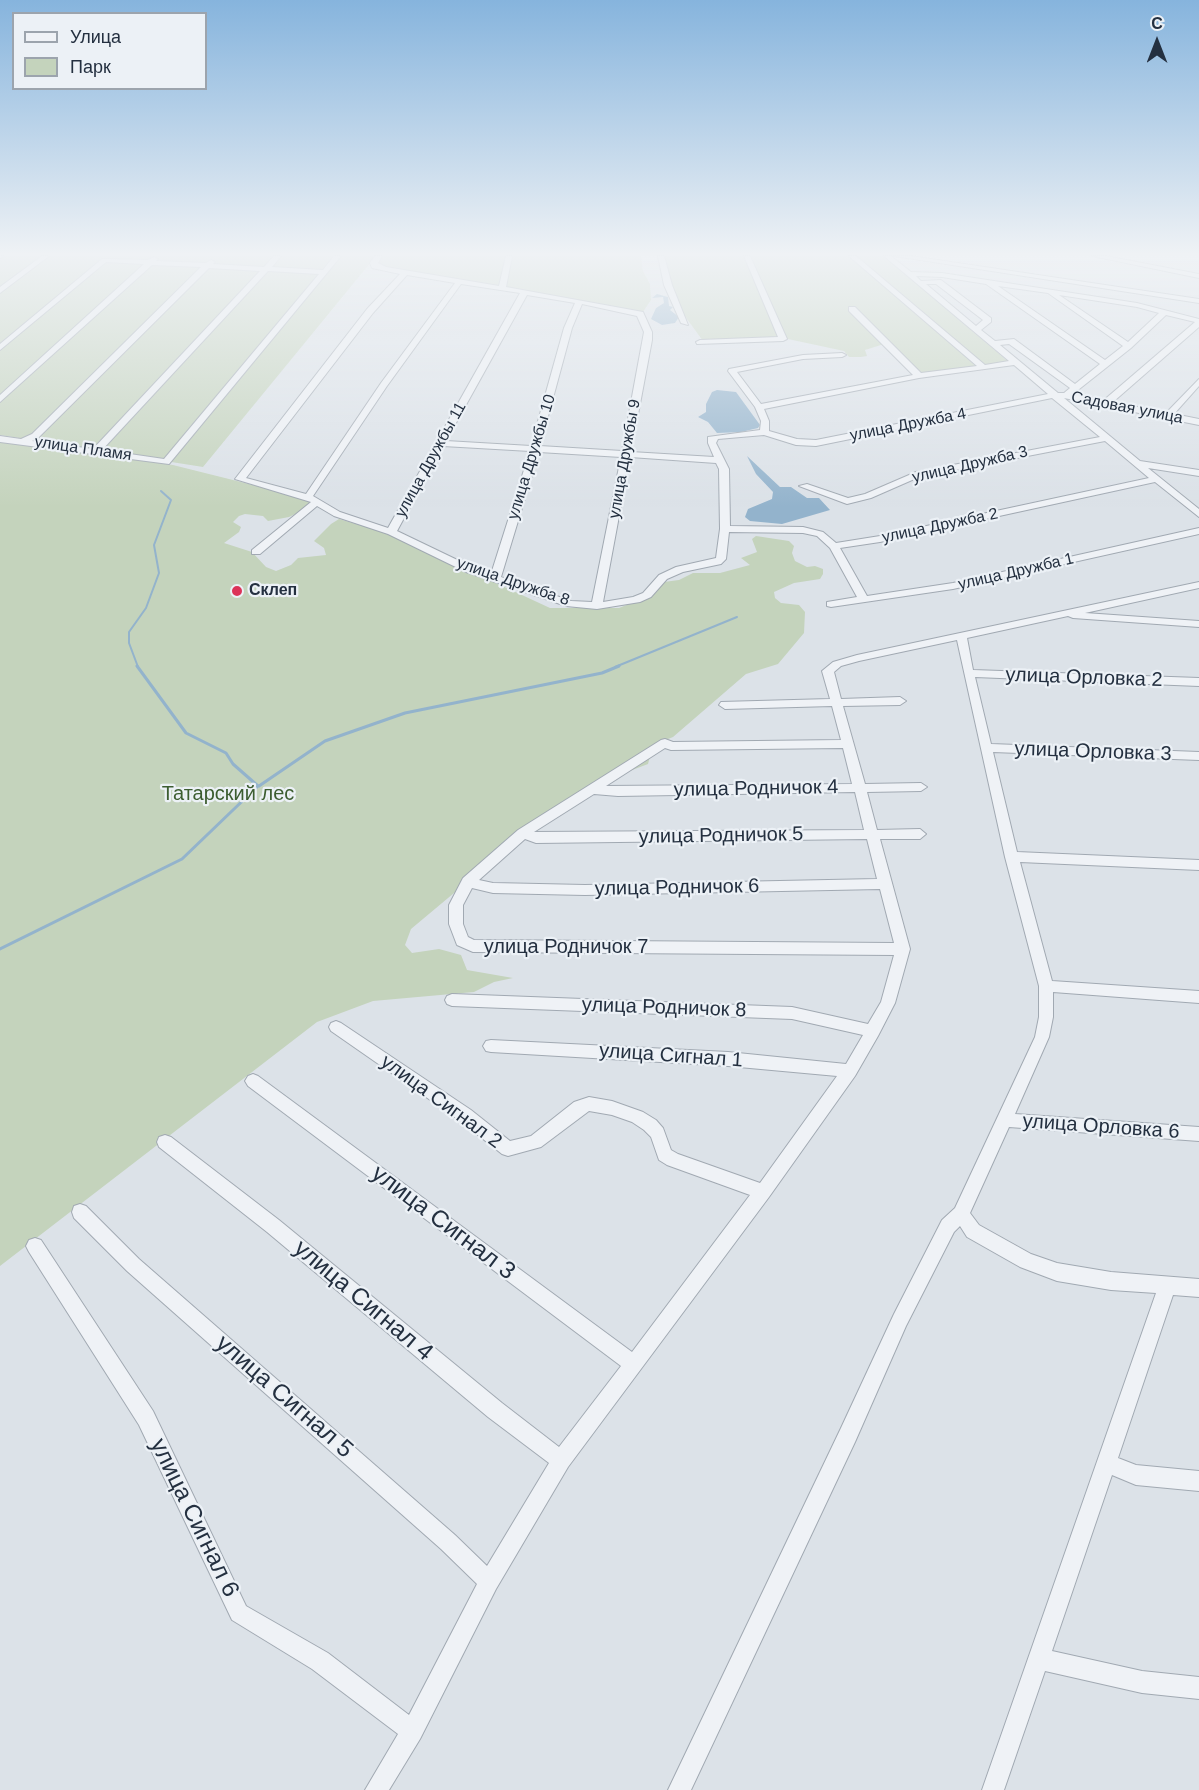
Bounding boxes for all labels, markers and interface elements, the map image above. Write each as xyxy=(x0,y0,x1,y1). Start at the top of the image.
legend xyxy=(12,12,207,90)
north arrow xyxy=(1127,12,1187,72)
text: С xyxy=(1151,15,1163,32)
text: Улица xyxy=(70,27,121,47)
text: Парк xyxy=(70,57,111,77)
street label: Садовая улица xyxy=(1070,388,1184,428)
street label: улица Дружбы 10 xyxy=(504,392,560,522)
street label: улица Дружбы 9 xyxy=(605,398,645,520)
street label: улица Дружбы 11 xyxy=(391,399,471,521)
street label: улица Дружба 4 xyxy=(848,404,968,446)
street label: улица Пламя xyxy=(33,433,133,465)
street label: улица Дружба 3 xyxy=(910,442,1030,488)
street label: улица Дружба 2 xyxy=(880,504,1000,548)
street label: улица Дружба 1 xyxy=(956,549,1076,595)
street label: улица Дружба 8 xyxy=(454,554,572,610)
place label: Склеп xyxy=(249,581,297,601)
marker: Склеп xyxy=(230,584,244,598)
street label: улица Орловка 2 xyxy=(1005,663,1163,693)
street label: улица Орловка 3 xyxy=(1014,737,1172,767)
street label: улица Родничок 4 xyxy=(674,776,838,802)
park label: Татарский лес xyxy=(162,782,294,806)
street label: улица Родничок 5 xyxy=(639,823,803,849)
street label: улица Родничок 6 xyxy=(595,875,759,901)
street label: улица Родничок 7 xyxy=(484,935,648,959)
street label: улица Родничок 8 xyxy=(581,993,747,1023)
street label: улица Сигнал 1 xyxy=(598,1039,744,1073)
street label: улица Сигнал 2 xyxy=(376,1050,506,1154)
street label: улица Орловка 6 xyxy=(1022,1110,1180,1144)
street label: улица Сигнал 3 xyxy=(365,1160,521,1286)
street label: улица Сигнал 4 xyxy=(288,1234,438,1368)
street label: улица Сигнал 5 xyxy=(209,1329,359,1465)
street label: улица Сигнал 6 xyxy=(143,1434,245,1602)

